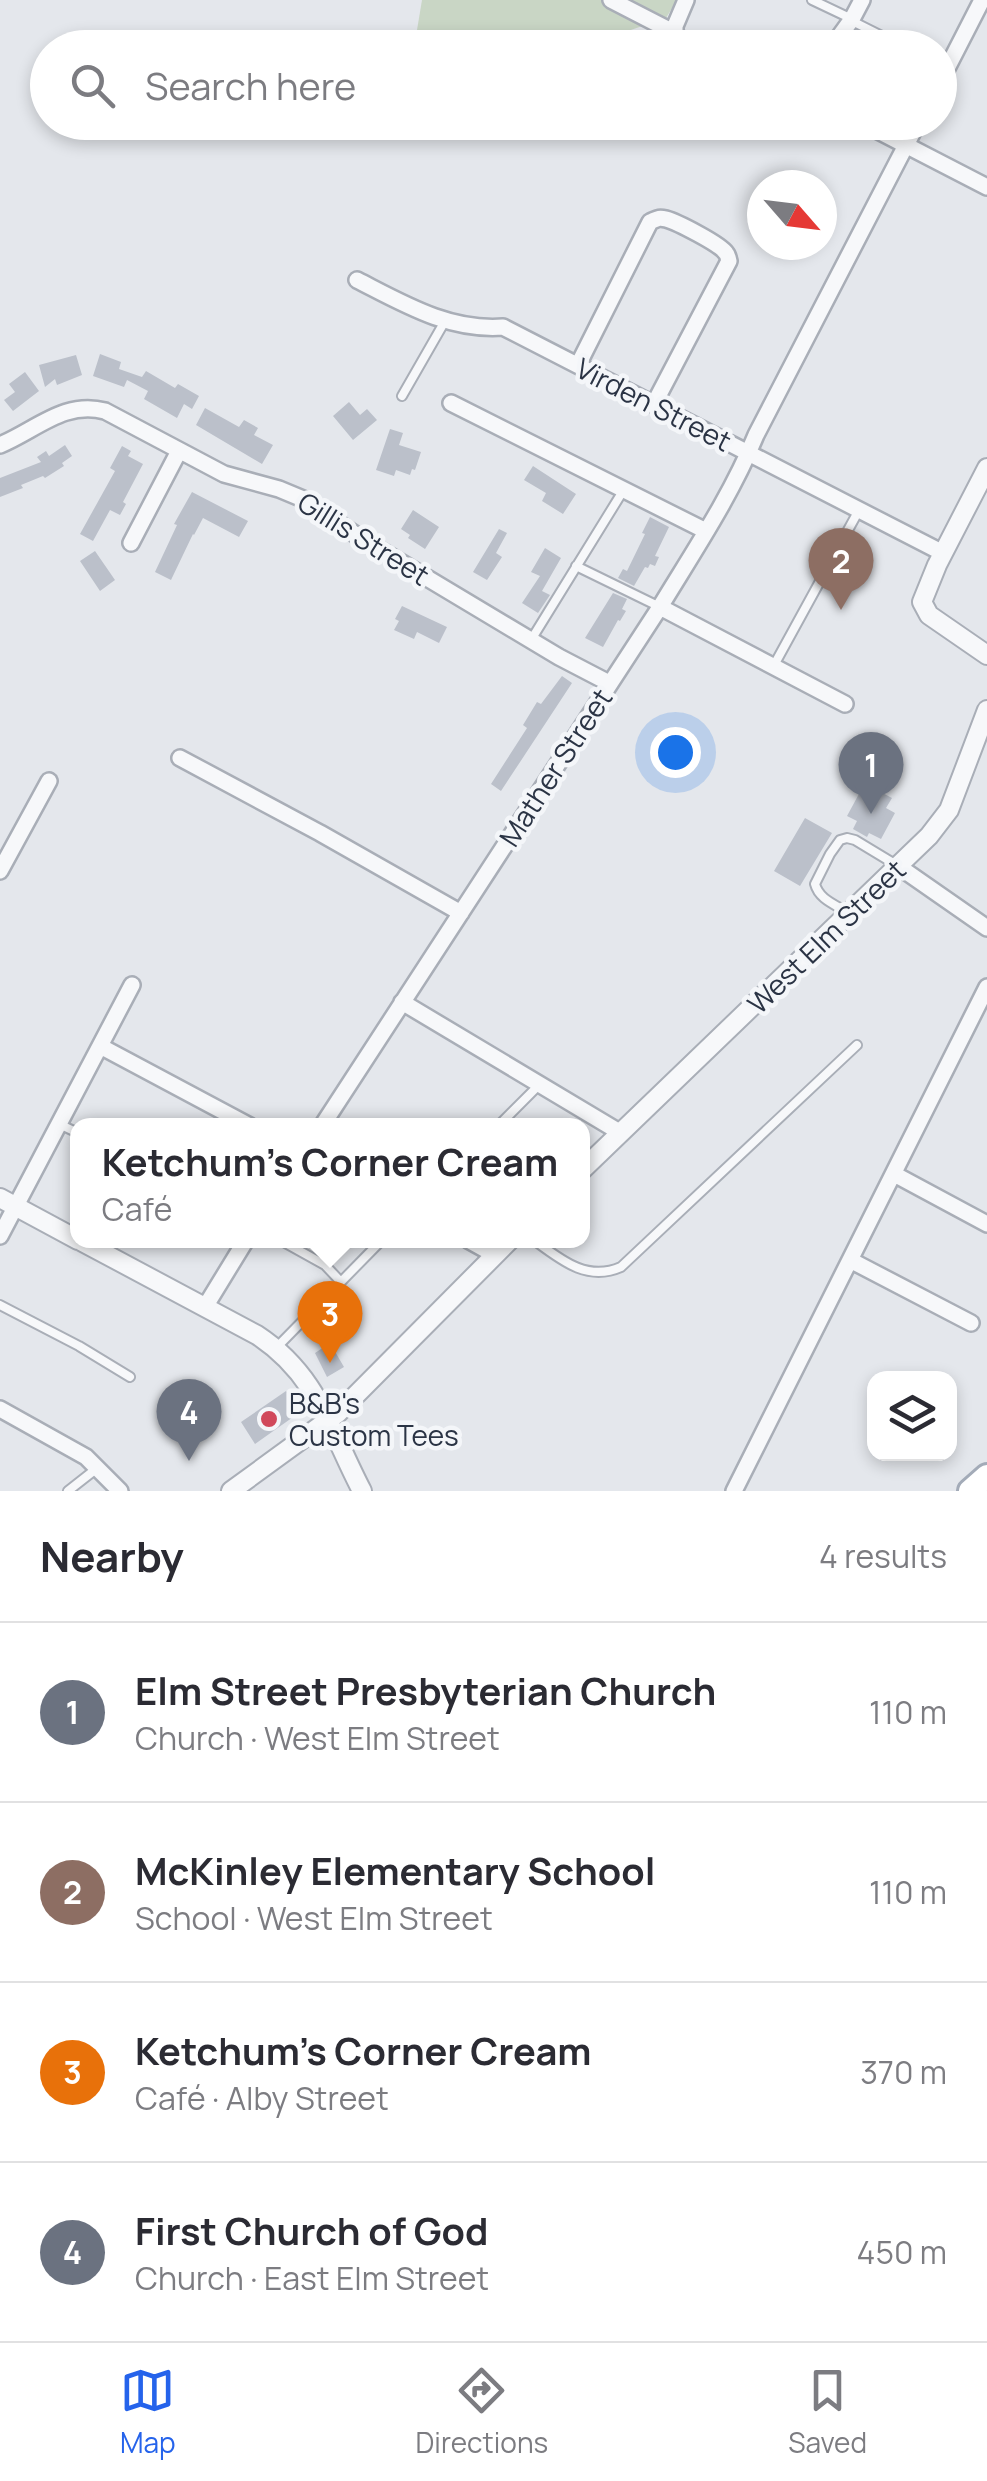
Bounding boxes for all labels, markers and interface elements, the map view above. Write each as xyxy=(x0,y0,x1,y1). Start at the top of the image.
search box xyxy=(30,30,957,140)
icon: search xyxy=(65,58,120,113)
text: Search here xyxy=(145,59,356,111)
north arrow xyxy=(747,170,837,260)
street label: Virden Street xyxy=(570,349,738,459)
street label: Gillis Street xyxy=(291,483,437,593)
pin: 2 xyxy=(808,528,874,610)
street label: Mather Street xyxy=(490,681,620,853)
your location xyxy=(650,727,701,778)
pin: 1 xyxy=(838,732,904,814)
street label: West Elm Street xyxy=(739,851,913,1021)
popup xyxy=(70,1118,590,1248)
text: Ketchum's Corner Cream xyxy=(102,1135,558,1187)
text: Café xyxy=(102,1187,172,1231)
pin: 3 xyxy=(298,1280,362,1363)
map controls xyxy=(867,1371,957,1461)
button: layers xyxy=(867,1371,957,1461)
pin: 4 xyxy=(156,1378,222,1461)
place label: B&B's Custom Tees xyxy=(289,1384,459,1454)
marker: B&B's Custom Tees xyxy=(258,1408,280,1430)
text: Nearby xyxy=(40,1527,184,1585)
text: 4 results xyxy=(819,1534,947,1578)
text: Elm Street Presbyterian Church xyxy=(135,1664,716,1716)
text: 1 xyxy=(65,1690,80,1734)
text: 110 m xyxy=(869,1690,947,1734)
text: Church · West Elm Street xyxy=(135,1716,500,1760)
text: McKinley Elementary School xyxy=(135,1844,656,1896)
text: 2 xyxy=(63,1870,82,1914)
text: 110 m xyxy=(869,1870,947,1914)
text: School · West Elm Street xyxy=(135,1896,493,1940)
text: Ketchum's Corner Cream xyxy=(135,2024,592,2076)
text: 3 xyxy=(63,2050,82,2094)
text: 370 m xyxy=(860,2050,947,2094)
text: Café · Alby Street xyxy=(135,2076,389,2120)
text: First Church of God xyxy=(135,2204,488,2256)
text: 4 xyxy=(63,2230,82,2274)
text: 450 m xyxy=(857,2230,947,2274)
text: Church · East Elm Street xyxy=(135,2256,489,2300)
tab: Map xyxy=(120,2363,176,2461)
tab: Directions xyxy=(416,2363,548,2461)
tab: Saved xyxy=(788,2363,867,2461)

